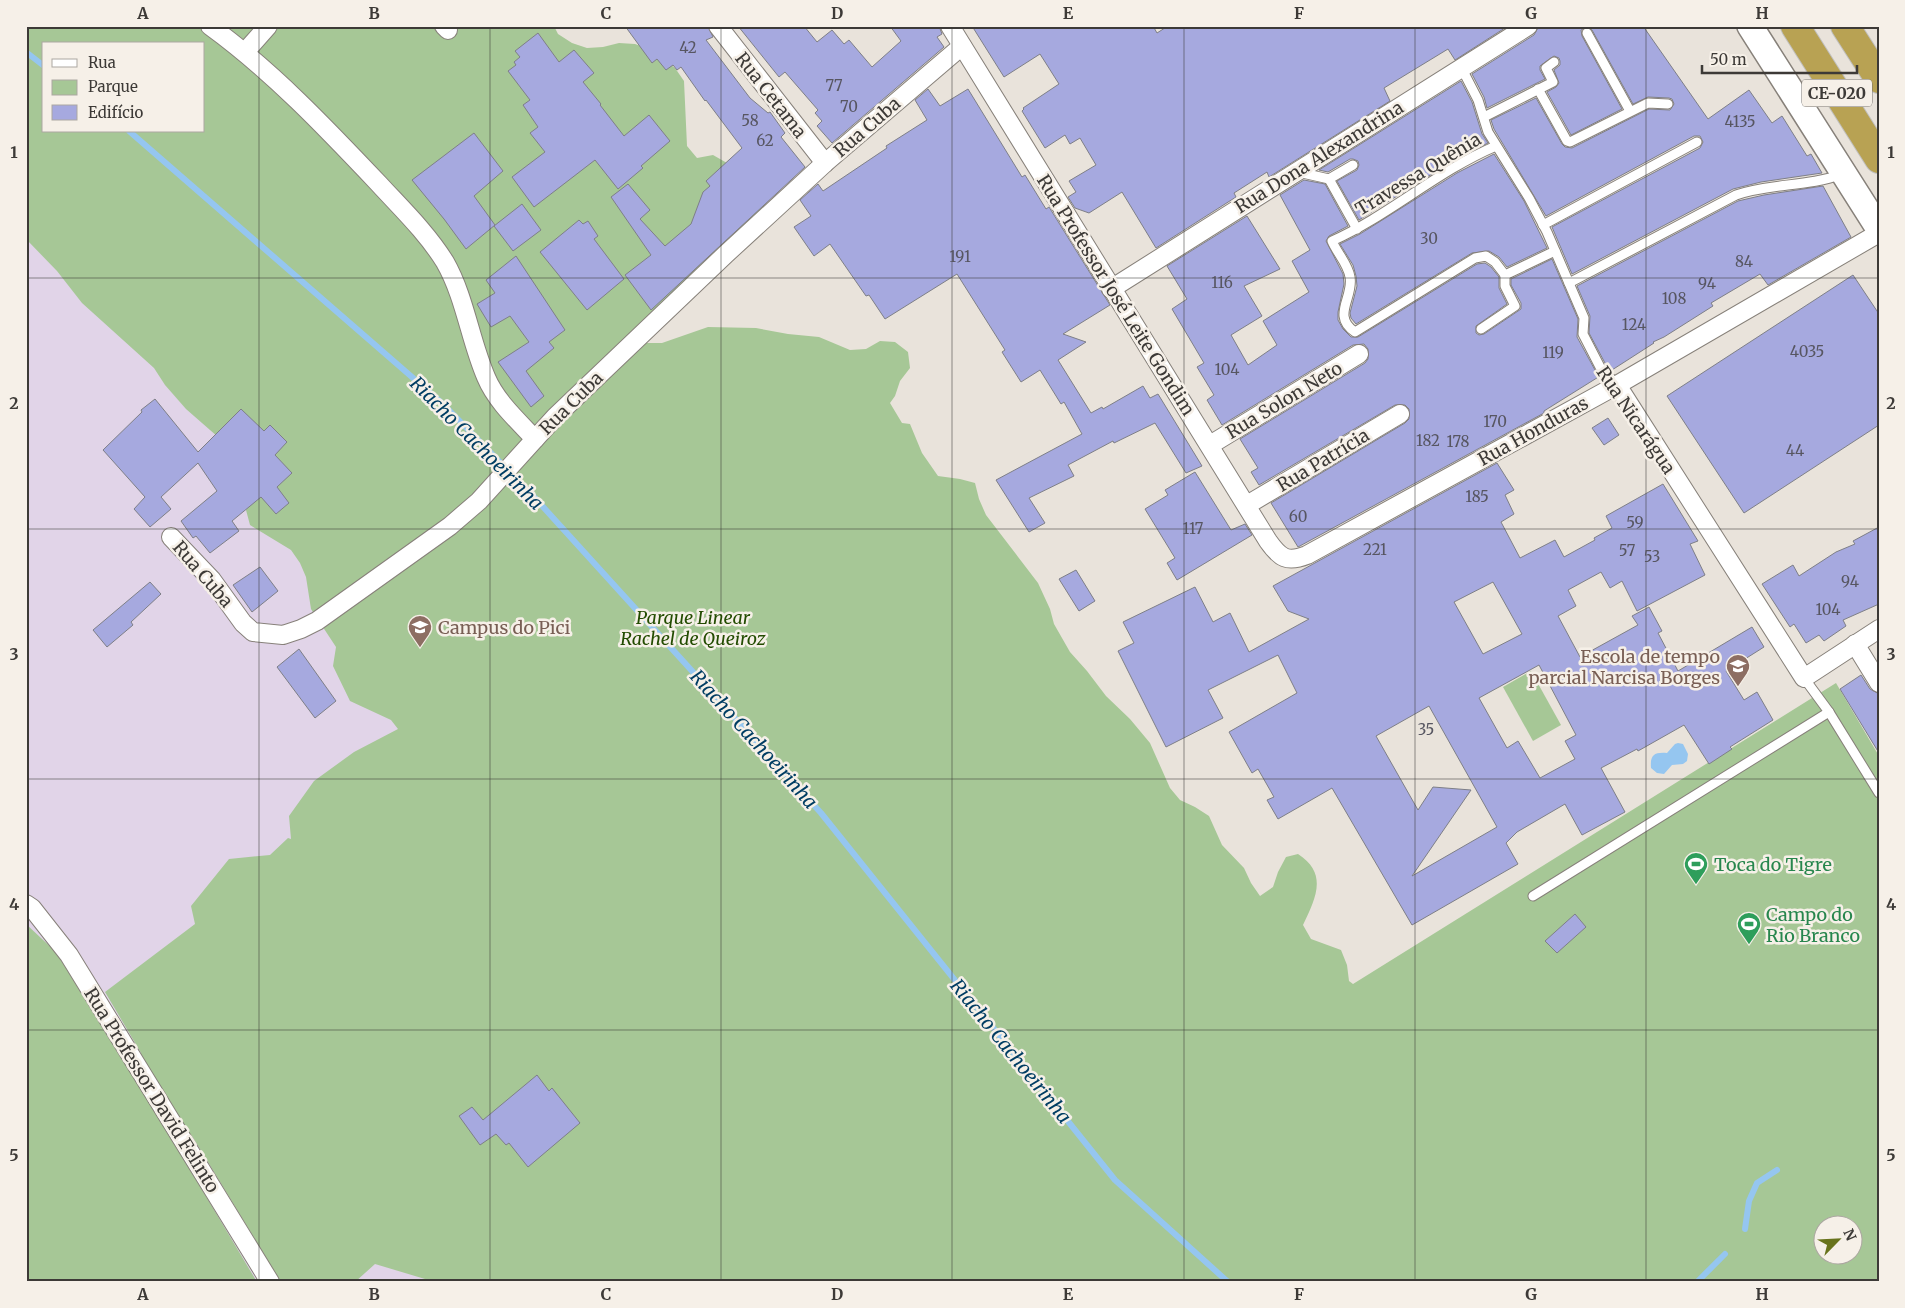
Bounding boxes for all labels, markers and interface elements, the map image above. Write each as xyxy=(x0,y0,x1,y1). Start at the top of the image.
text: A xyxy=(136,3,149,23)
text: B xyxy=(368,3,380,23)
text: C xyxy=(601,3,611,23)
text: D xyxy=(831,3,843,23)
text: E xyxy=(1063,3,1074,23)
text: F xyxy=(1294,3,1304,23)
text: G xyxy=(1525,3,1537,23)
text: H xyxy=(1755,3,1769,23)
house number: 42 xyxy=(679,38,697,57)
legend xyxy=(42,42,205,132)
scale bar xyxy=(1702,42,1858,74)
street label: Rua Cetama xyxy=(730,47,812,143)
text: 50 m xyxy=(1710,50,1747,69)
text: Rua xyxy=(88,53,116,72)
house number: 77 xyxy=(825,76,843,95)
text: Parque xyxy=(88,77,138,96)
road number: CE-020 xyxy=(1802,80,1872,106)
street label: Rua Cuba xyxy=(829,92,905,162)
street label: Rua Dona Alexandrina xyxy=(1230,96,1408,218)
house number: 70 xyxy=(840,97,858,116)
text: Edifício xyxy=(88,103,144,122)
house number: 58 xyxy=(741,111,759,130)
house number: 4135 xyxy=(1724,112,1756,131)
street label: Travessa Quênia xyxy=(1351,127,1485,221)
house number: 62 xyxy=(756,131,774,150)
text: 1 xyxy=(10,142,18,162)
text: 1 xyxy=(1887,142,1895,162)
street label: Rua Professor José Leite Gondim xyxy=(1032,170,1200,420)
house number: 30 xyxy=(1420,229,1438,248)
house number: 191 xyxy=(949,247,971,266)
house number: 84 xyxy=(1735,252,1753,271)
house number: 116 xyxy=(1211,273,1233,292)
house number: 94 xyxy=(1698,274,1716,293)
house number: 108 xyxy=(1662,289,1686,308)
house number: 124 xyxy=(1622,315,1646,334)
house number: 4035 xyxy=(1790,342,1824,361)
house number: 119 xyxy=(1542,343,1564,362)
street label: Rua Solon Neto xyxy=(1222,356,1346,444)
house number: 104 xyxy=(1215,360,1239,379)
street label: Rua Nicarágua xyxy=(1591,362,1681,479)
street label: Rua Cuba xyxy=(534,366,608,440)
water label: Riacho Cachoeirinha xyxy=(405,371,549,515)
street label: Rua Honduras xyxy=(1474,391,1592,471)
text: 2 xyxy=(9,393,19,413)
text: 2 xyxy=(1886,393,1896,413)
house number: 170 xyxy=(1483,412,1507,431)
street label: Rua Patrícia xyxy=(1273,423,1374,497)
house number: 182 xyxy=(1416,431,1440,450)
house number: 178 xyxy=(1447,432,1470,451)
house number: 44 xyxy=(1786,441,1804,460)
house number: 185 xyxy=(1465,487,1489,506)
house number: 60 xyxy=(1289,507,1307,526)
house number: 59 xyxy=(1626,513,1644,532)
house number: 117 xyxy=(1183,519,1204,538)
street label: Rua Cuba xyxy=(168,536,238,612)
house number: 221 xyxy=(1363,540,1387,559)
house number: 57 xyxy=(1619,541,1636,560)
house number: 53 xyxy=(1644,547,1660,566)
house number: 94 xyxy=(1841,572,1859,591)
house number: 104 xyxy=(1816,600,1840,619)
park label: Parque Linear Rachel de Queiroz xyxy=(620,606,767,650)
school or university icon: Campus do Pici xyxy=(407,614,433,648)
place label: Campus do Pici xyxy=(438,616,571,639)
text: 3 xyxy=(9,644,19,664)
text: 3 xyxy=(1886,644,1896,664)
place label: Escola de tempo parcial Narcisa Borges xyxy=(1528,645,1720,689)
school or university icon: Escola de tempo parcial Narcisa Borges xyxy=(1725,653,1751,687)
water label: Riacho Cachoeirinha xyxy=(685,665,823,814)
house number: 35 xyxy=(1418,720,1434,739)
sports icon: Toca do Tigre xyxy=(1683,851,1709,885)
place label: Toca do Tigre xyxy=(1714,853,1832,876)
text: 4 xyxy=(9,894,19,914)
text: 4 xyxy=(1886,894,1896,914)
place label: Campo do Rio Branco xyxy=(1766,903,1860,947)
sports icon: Campo do Rio Branco xyxy=(1736,911,1762,945)
water label: Riacho Cachoeirinha xyxy=(945,974,1077,1128)
street label: Rua Professor David Felinto xyxy=(79,983,225,1197)
text: 5 xyxy=(9,1145,19,1165)
text: 5 xyxy=(1886,1145,1896,1165)
north arrow xyxy=(1812,1216,1862,1266)
text: N xyxy=(1839,1226,1860,1243)
text: A xyxy=(136,1284,149,1304)
text: B xyxy=(368,1284,380,1304)
text: C xyxy=(601,1284,611,1304)
text: D xyxy=(831,1284,843,1304)
text: E xyxy=(1063,1284,1074,1304)
text: F xyxy=(1294,1284,1304,1304)
text: G xyxy=(1525,1284,1537,1304)
text: H xyxy=(1755,1284,1769,1304)

